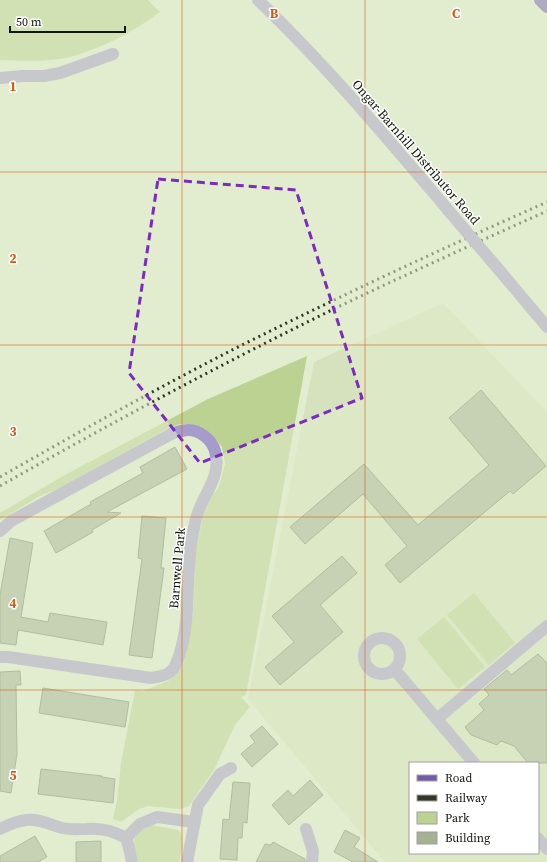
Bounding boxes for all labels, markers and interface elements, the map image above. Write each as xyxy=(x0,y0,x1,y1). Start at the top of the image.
text: B xyxy=(270,5,279,22)
text: C xyxy=(452,5,460,22)
scale bar xyxy=(10,8,125,34)
text: 50 m xyxy=(16,14,42,30)
street label: Ongar-Barnhill Distributor Road xyxy=(348,76,484,228)
text: 1 xyxy=(9,78,17,95)
text: 2 xyxy=(9,250,17,267)
text: 3 xyxy=(9,423,17,440)
street label: Barnwell Park xyxy=(165,526,189,609)
text: 4 xyxy=(9,595,17,612)
legend xyxy=(409,762,539,854)
text: 5 xyxy=(9,767,17,784)
text: Road xyxy=(445,770,472,786)
text: Railway xyxy=(445,790,488,806)
text: Park xyxy=(445,810,470,826)
text: Building xyxy=(445,830,490,846)

